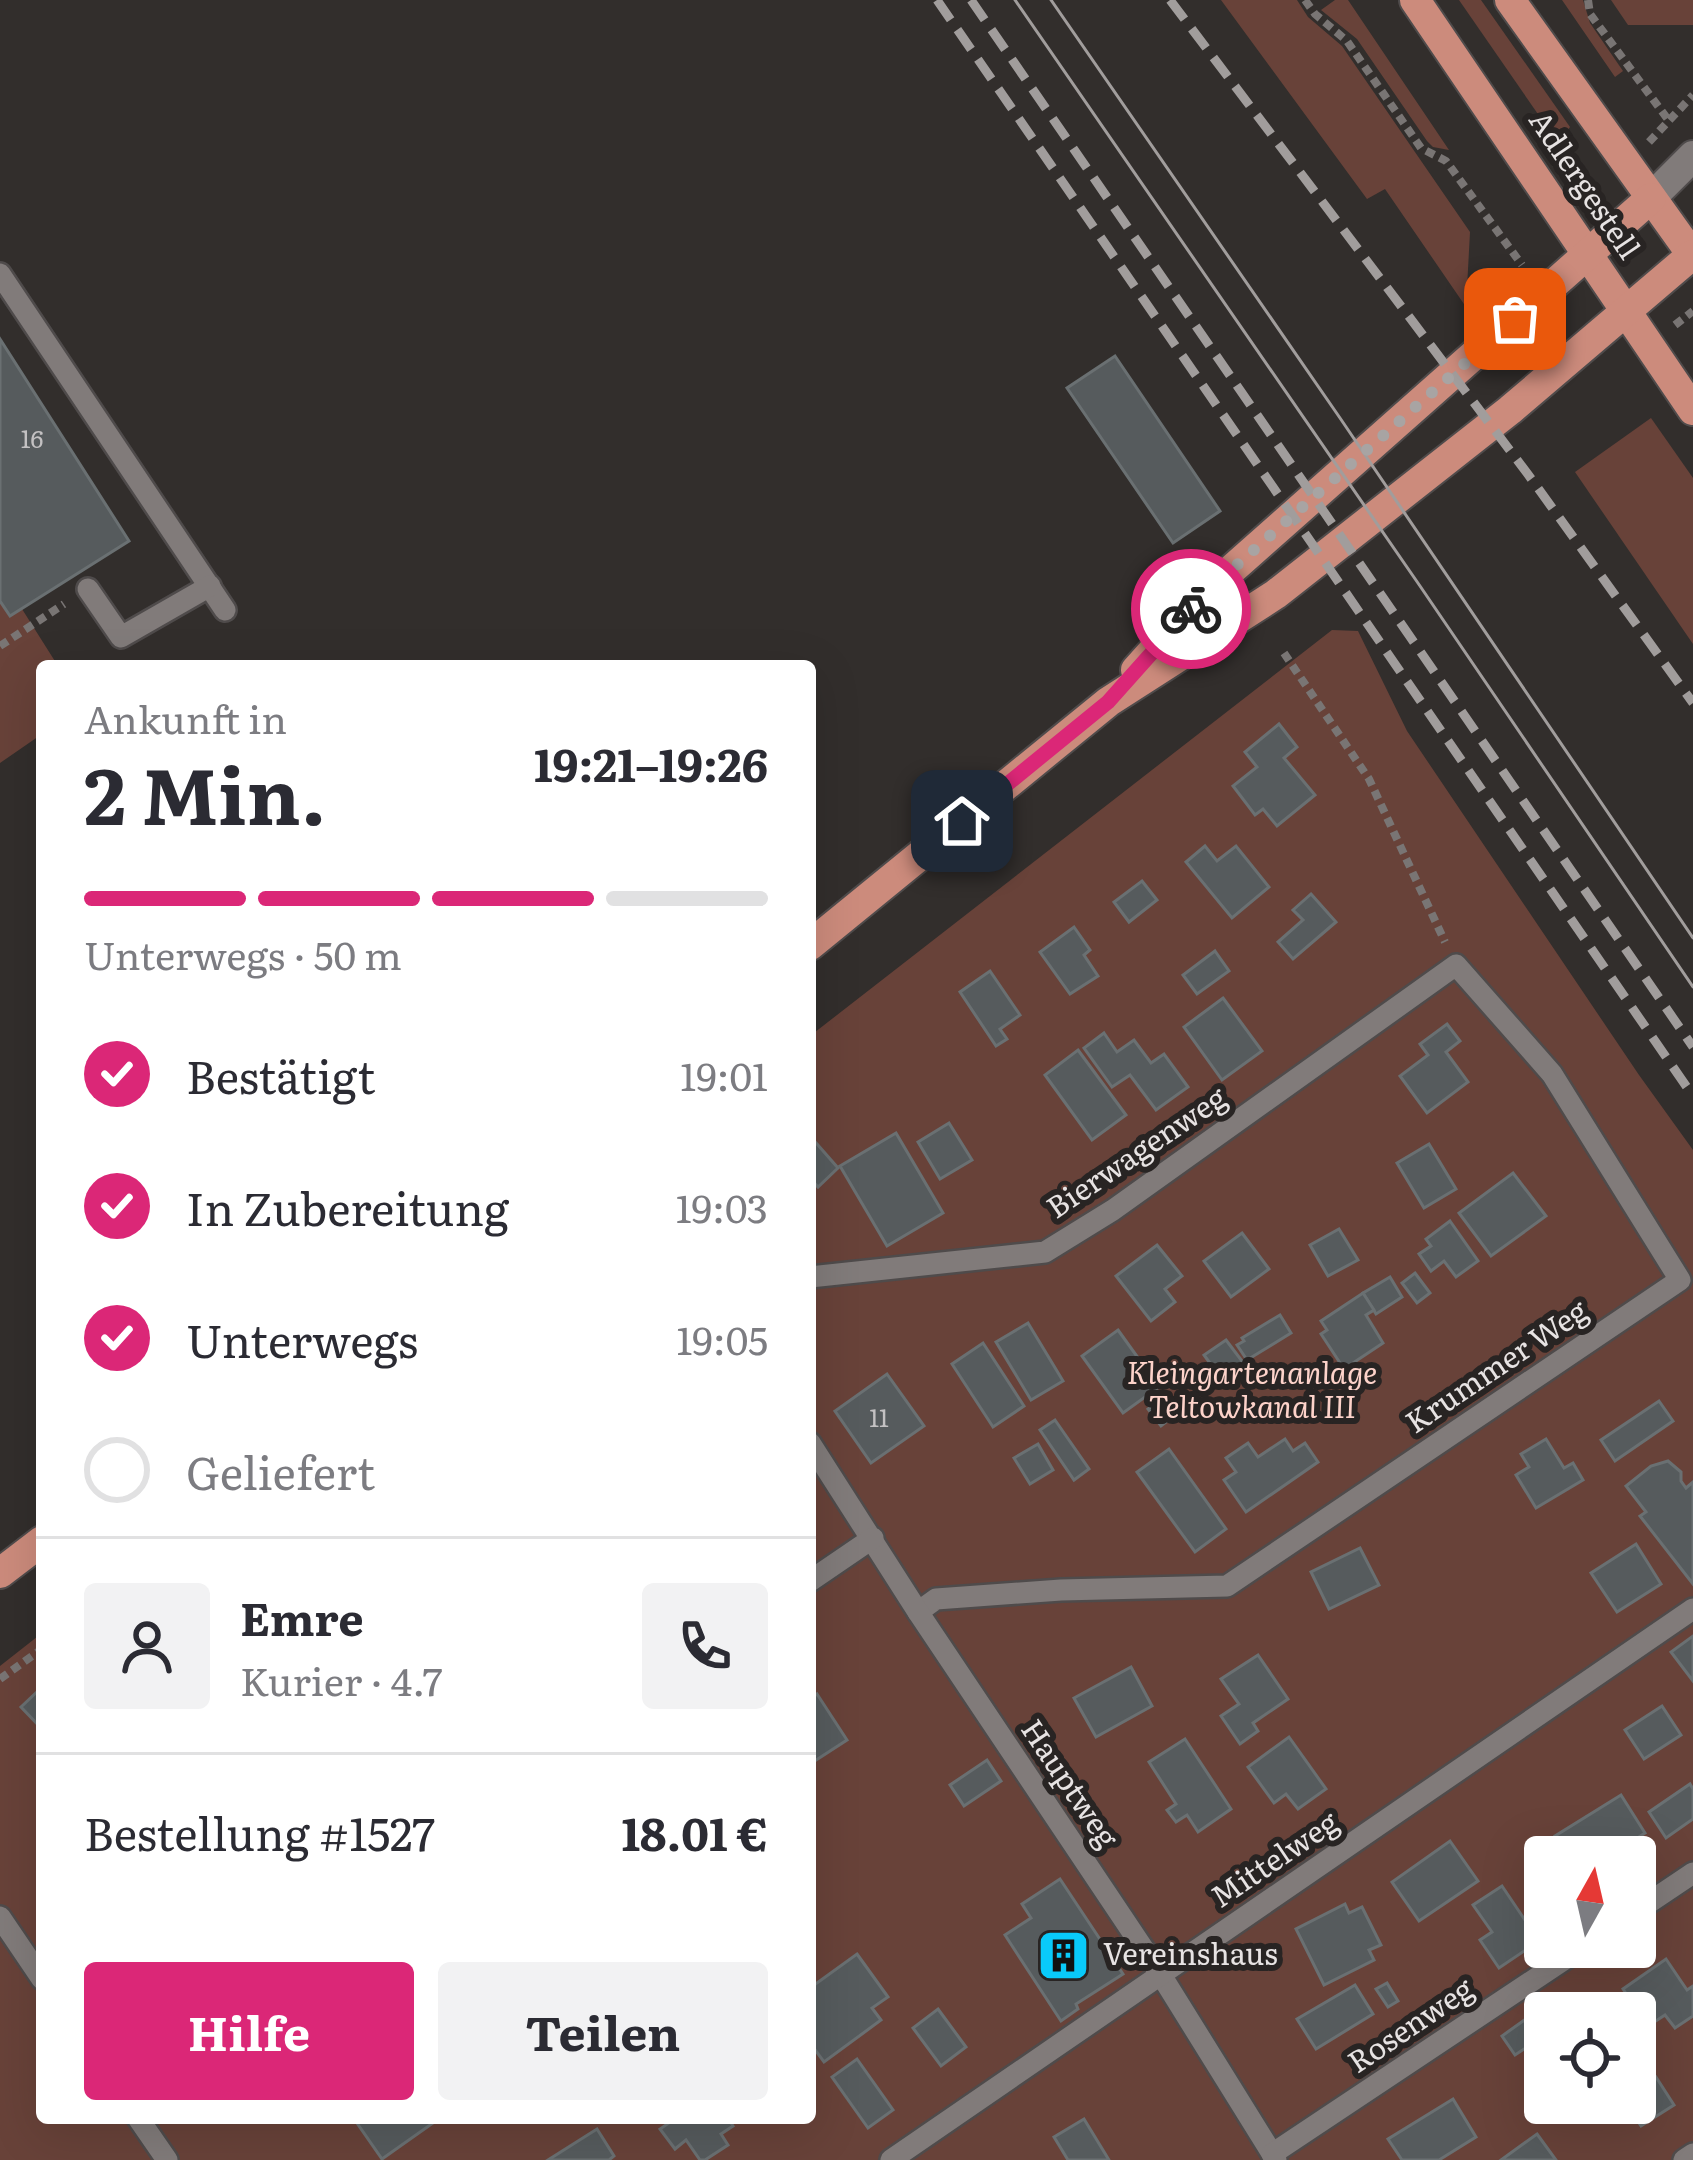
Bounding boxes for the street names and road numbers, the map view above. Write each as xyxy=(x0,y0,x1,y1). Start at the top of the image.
street label: Adlergestell xyxy=(1520,100,1653,267)
street label: Bierwagenweg xyxy=(1036,1074,1234,1227)
street label: Krummer Weg xyxy=(1395,1287,1595,1442)
street label: Hauptweg xyxy=(1012,1709,1131,1856)
street label: Mittelweg xyxy=(1201,1798,1346,1916)
street label: Rosenweg xyxy=(1338,1965,1481,2082)

